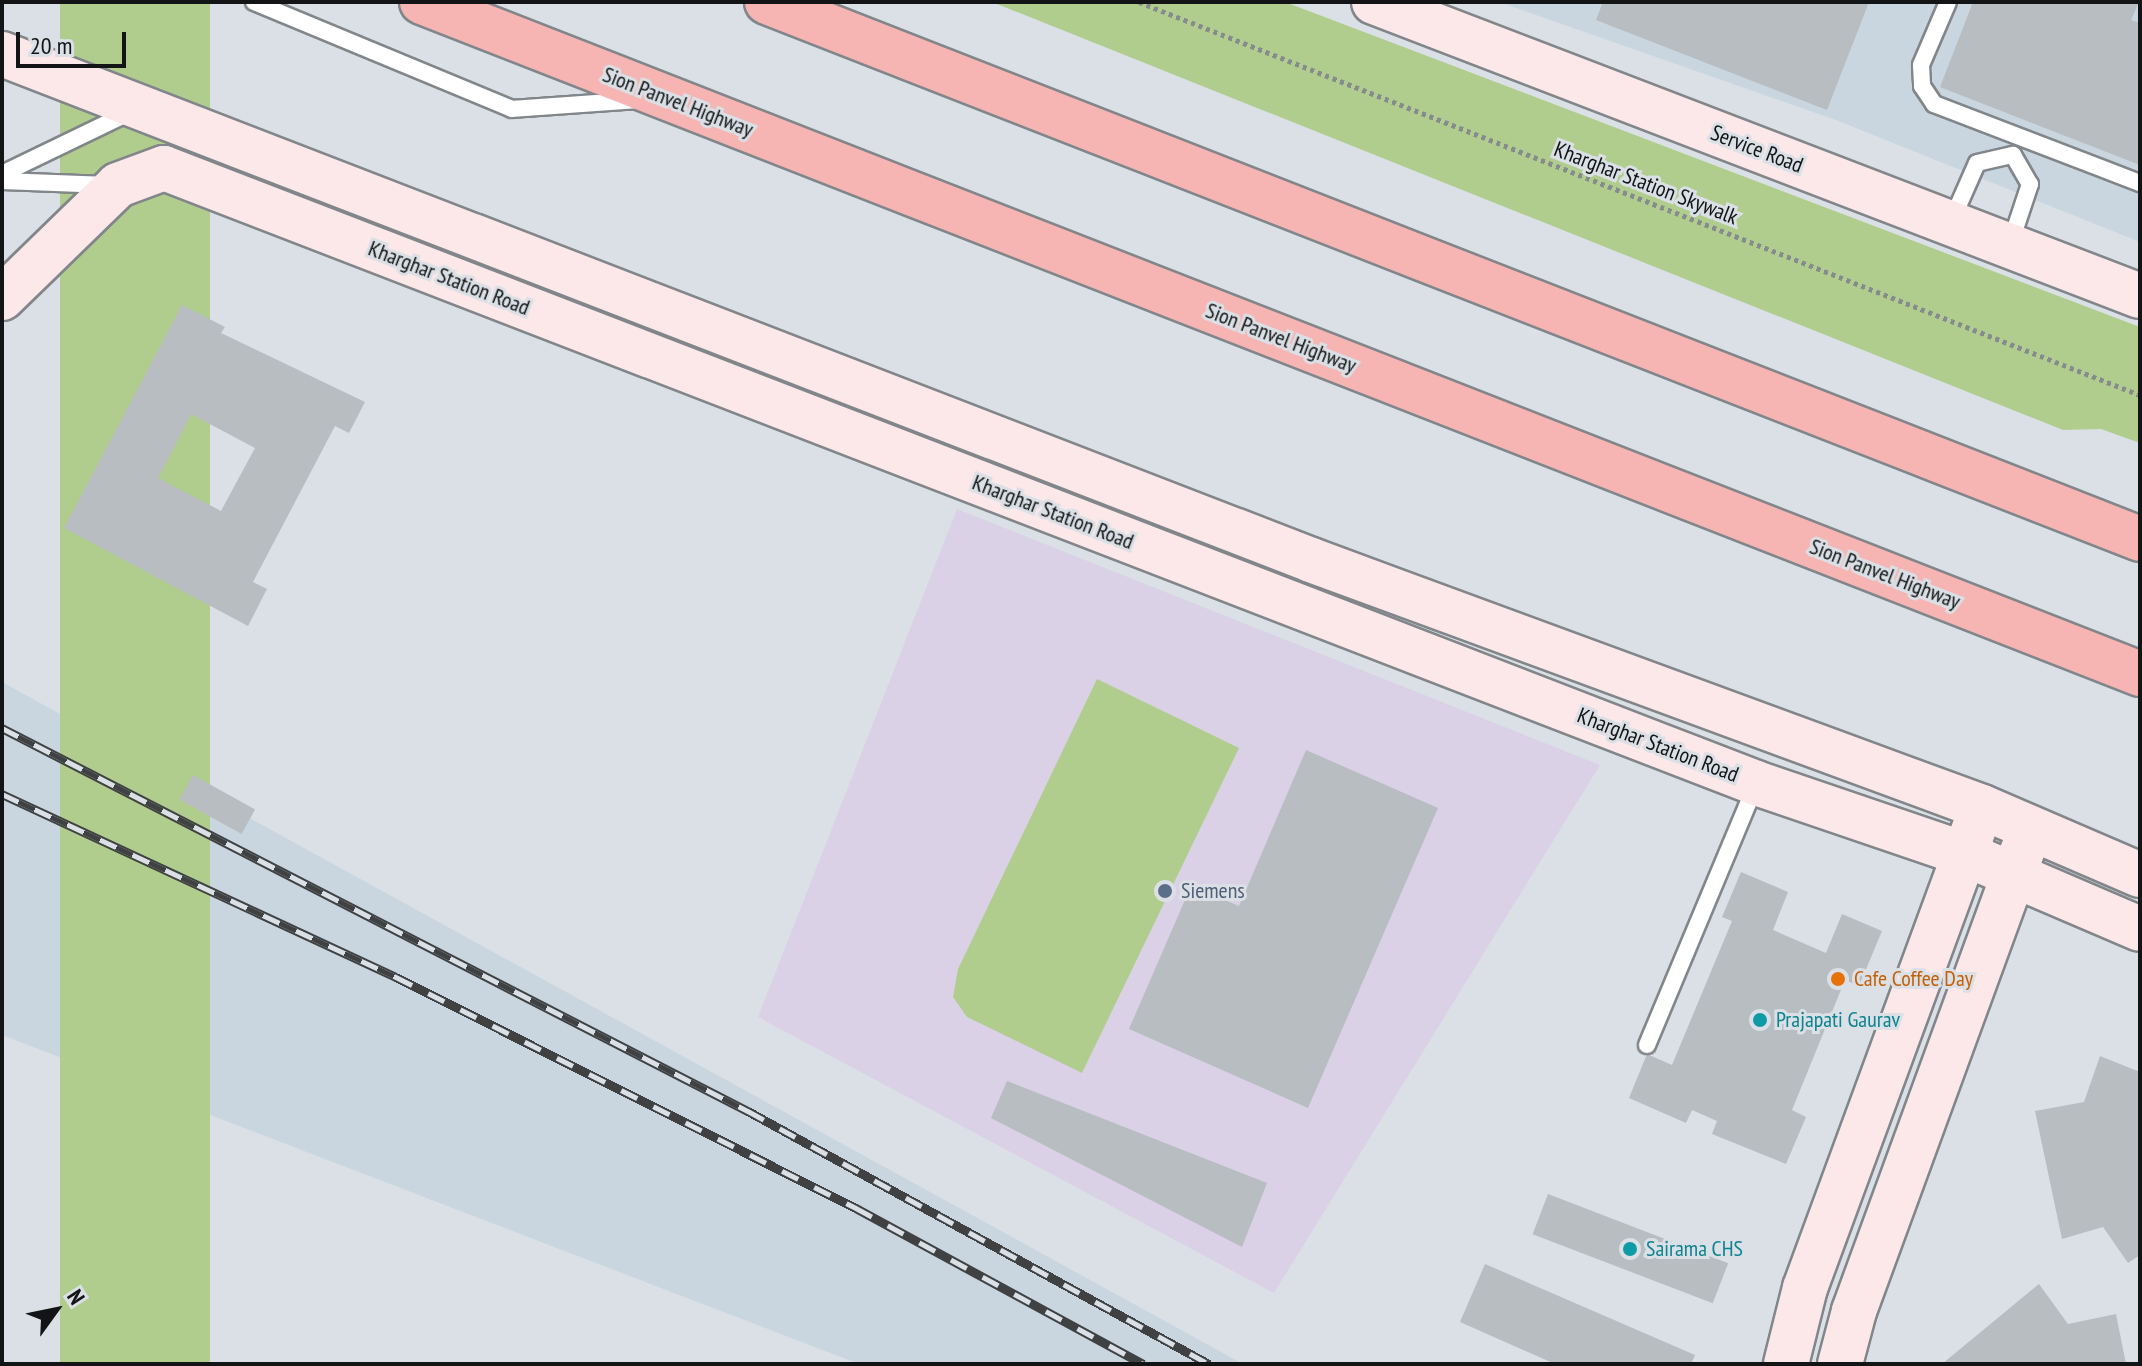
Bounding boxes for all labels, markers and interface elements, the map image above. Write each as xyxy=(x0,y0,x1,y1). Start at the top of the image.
scale bar xyxy=(20,16,130,66)
text: 20 m xyxy=(30,30,72,61)
street label: Sion Panvel Highway xyxy=(599,61,757,143)
street label: Service Road xyxy=(1707,119,1807,179)
street label: Kharghar Station Skywalk xyxy=(1550,136,1742,230)
street label: Kharghar Station Road xyxy=(365,235,533,321)
street label: Sion Panvel Highway xyxy=(1202,297,1360,379)
street label: Kharghar Station Road xyxy=(969,469,1137,555)
street label: Sion Panvel Highway xyxy=(1806,533,1964,615)
street label: Kharghar Station Road xyxy=(1574,702,1742,788)
place label: Siemens xyxy=(1181,878,1245,904)
marker: Siemens xyxy=(1156,882,1174,900)
place label: Cafe Coffee Day xyxy=(1854,966,1973,992)
marker: Cafe Coffee Day xyxy=(1829,970,1847,988)
place label: Prajapati Gaurav xyxy=(1776,1007,1900,1033)
marker: Prajapati Gaurav xyxy=(1751,1011,1769,1029)
place label: Sairama CHS xyxy=(1646,1236,1743,1262)
marker: Sairama CHS xyxy=(1621,1240,1639,1258)
north arrow xyxy=(16,1270,96,1350)
text: N xyxy=(61,1284,91,1310)

